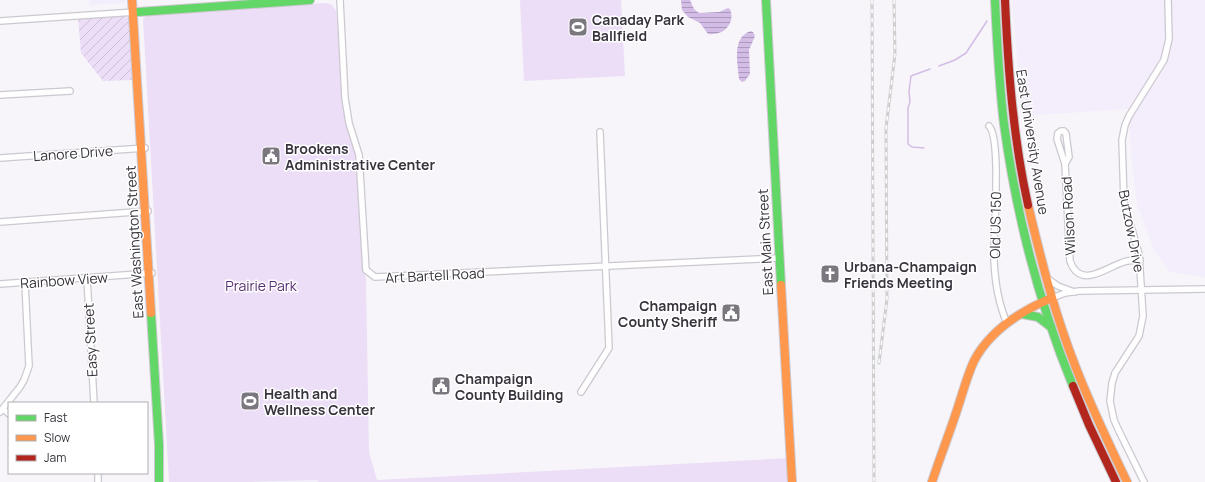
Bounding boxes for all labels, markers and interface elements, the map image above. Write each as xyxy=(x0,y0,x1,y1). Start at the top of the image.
place label: Canaday Park Ballfield xyxy=(592,10,685,45)
sports icon: Canaday Park Ballfield xyxy=(567,16,589,38)
street label: East University Avenue xyxy=(1012,68,1054,216)
place label: Brookens Administrative Center xyxy=(285,139,435,174)
street label: Lanore Drive xyxy=(32,141,114,165)
public building icon: Brookens Administrative Center xyxy=(260,145,282,167)
street label: East Washington Street xyxy=(120,165,147,319)
street label: Wilson Road xyxy=(1056,176,1080,256)
street label: East Main Street xyxy=(753,188,777,296)
street label: Butzow Drive xyxy=(1115,188,1149,274)
street label: Old US 150 xyxy=(985,191,1005,259)
place label: Urbana-Champaign Friends Meeting xyxy=(844,257,977,292)
street label: Art Bartell Road xyxy=(385,263,485,287)
church icon: Urbana-Champaign Friends Meeting xyxy=(819,263,841,285)
street label: Rainbow View xyxy=(19,267,109,293)
park label: Prairie Park xyxy=(225,276,298,295)
place label: Champaign County Sheriff xyxy=(618,296,717,331)
street label: Easy Street xyxy=(79,302,101,378)
public building icon: Champaign County Sheriff xyxy=(720,302,742,324)
place label: Champaign County Building xyxy=(455,369,563,404)
public building icon: Champaign County Building xyxy=(430,375,452,397)
place label: Health and Wellness Center xyxy=(264,384,376,419)
sports icon: Health and Wellness Center xyxy=(239,390,261,412)
legend xyxy=(8,402,148,474)
text: Fast xyxy=(44,409,68,426)
text: Slow xyxy=(44,429,70,446)
text: Jam xyxy=(44,449,66,466)

